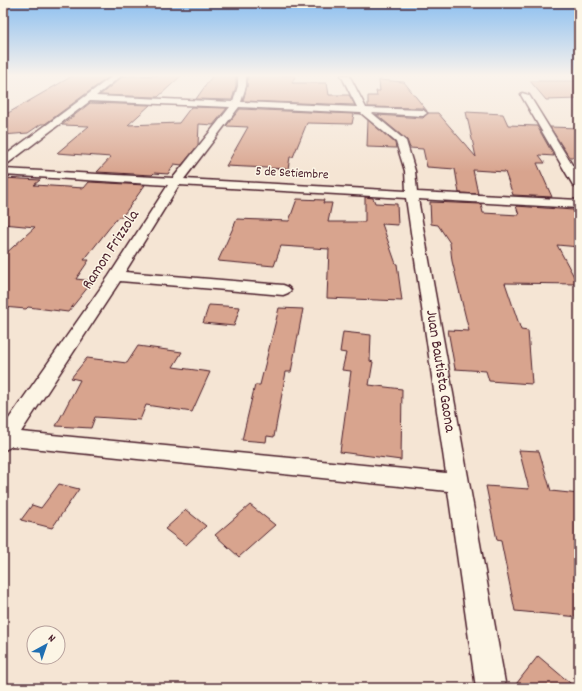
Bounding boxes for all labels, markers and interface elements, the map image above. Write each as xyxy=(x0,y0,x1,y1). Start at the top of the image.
street label: 5 de Setiembre xyxy=(255,163,329,185)
street label: Ramon Frizzola xyxy=(77,205,146,294)
street label: Juan Bautista Gaona xyxy=(419,308,461,434)
north arrow xyxy=(26,625,66,665)
text: N xyxy=(44,631,59,647)

